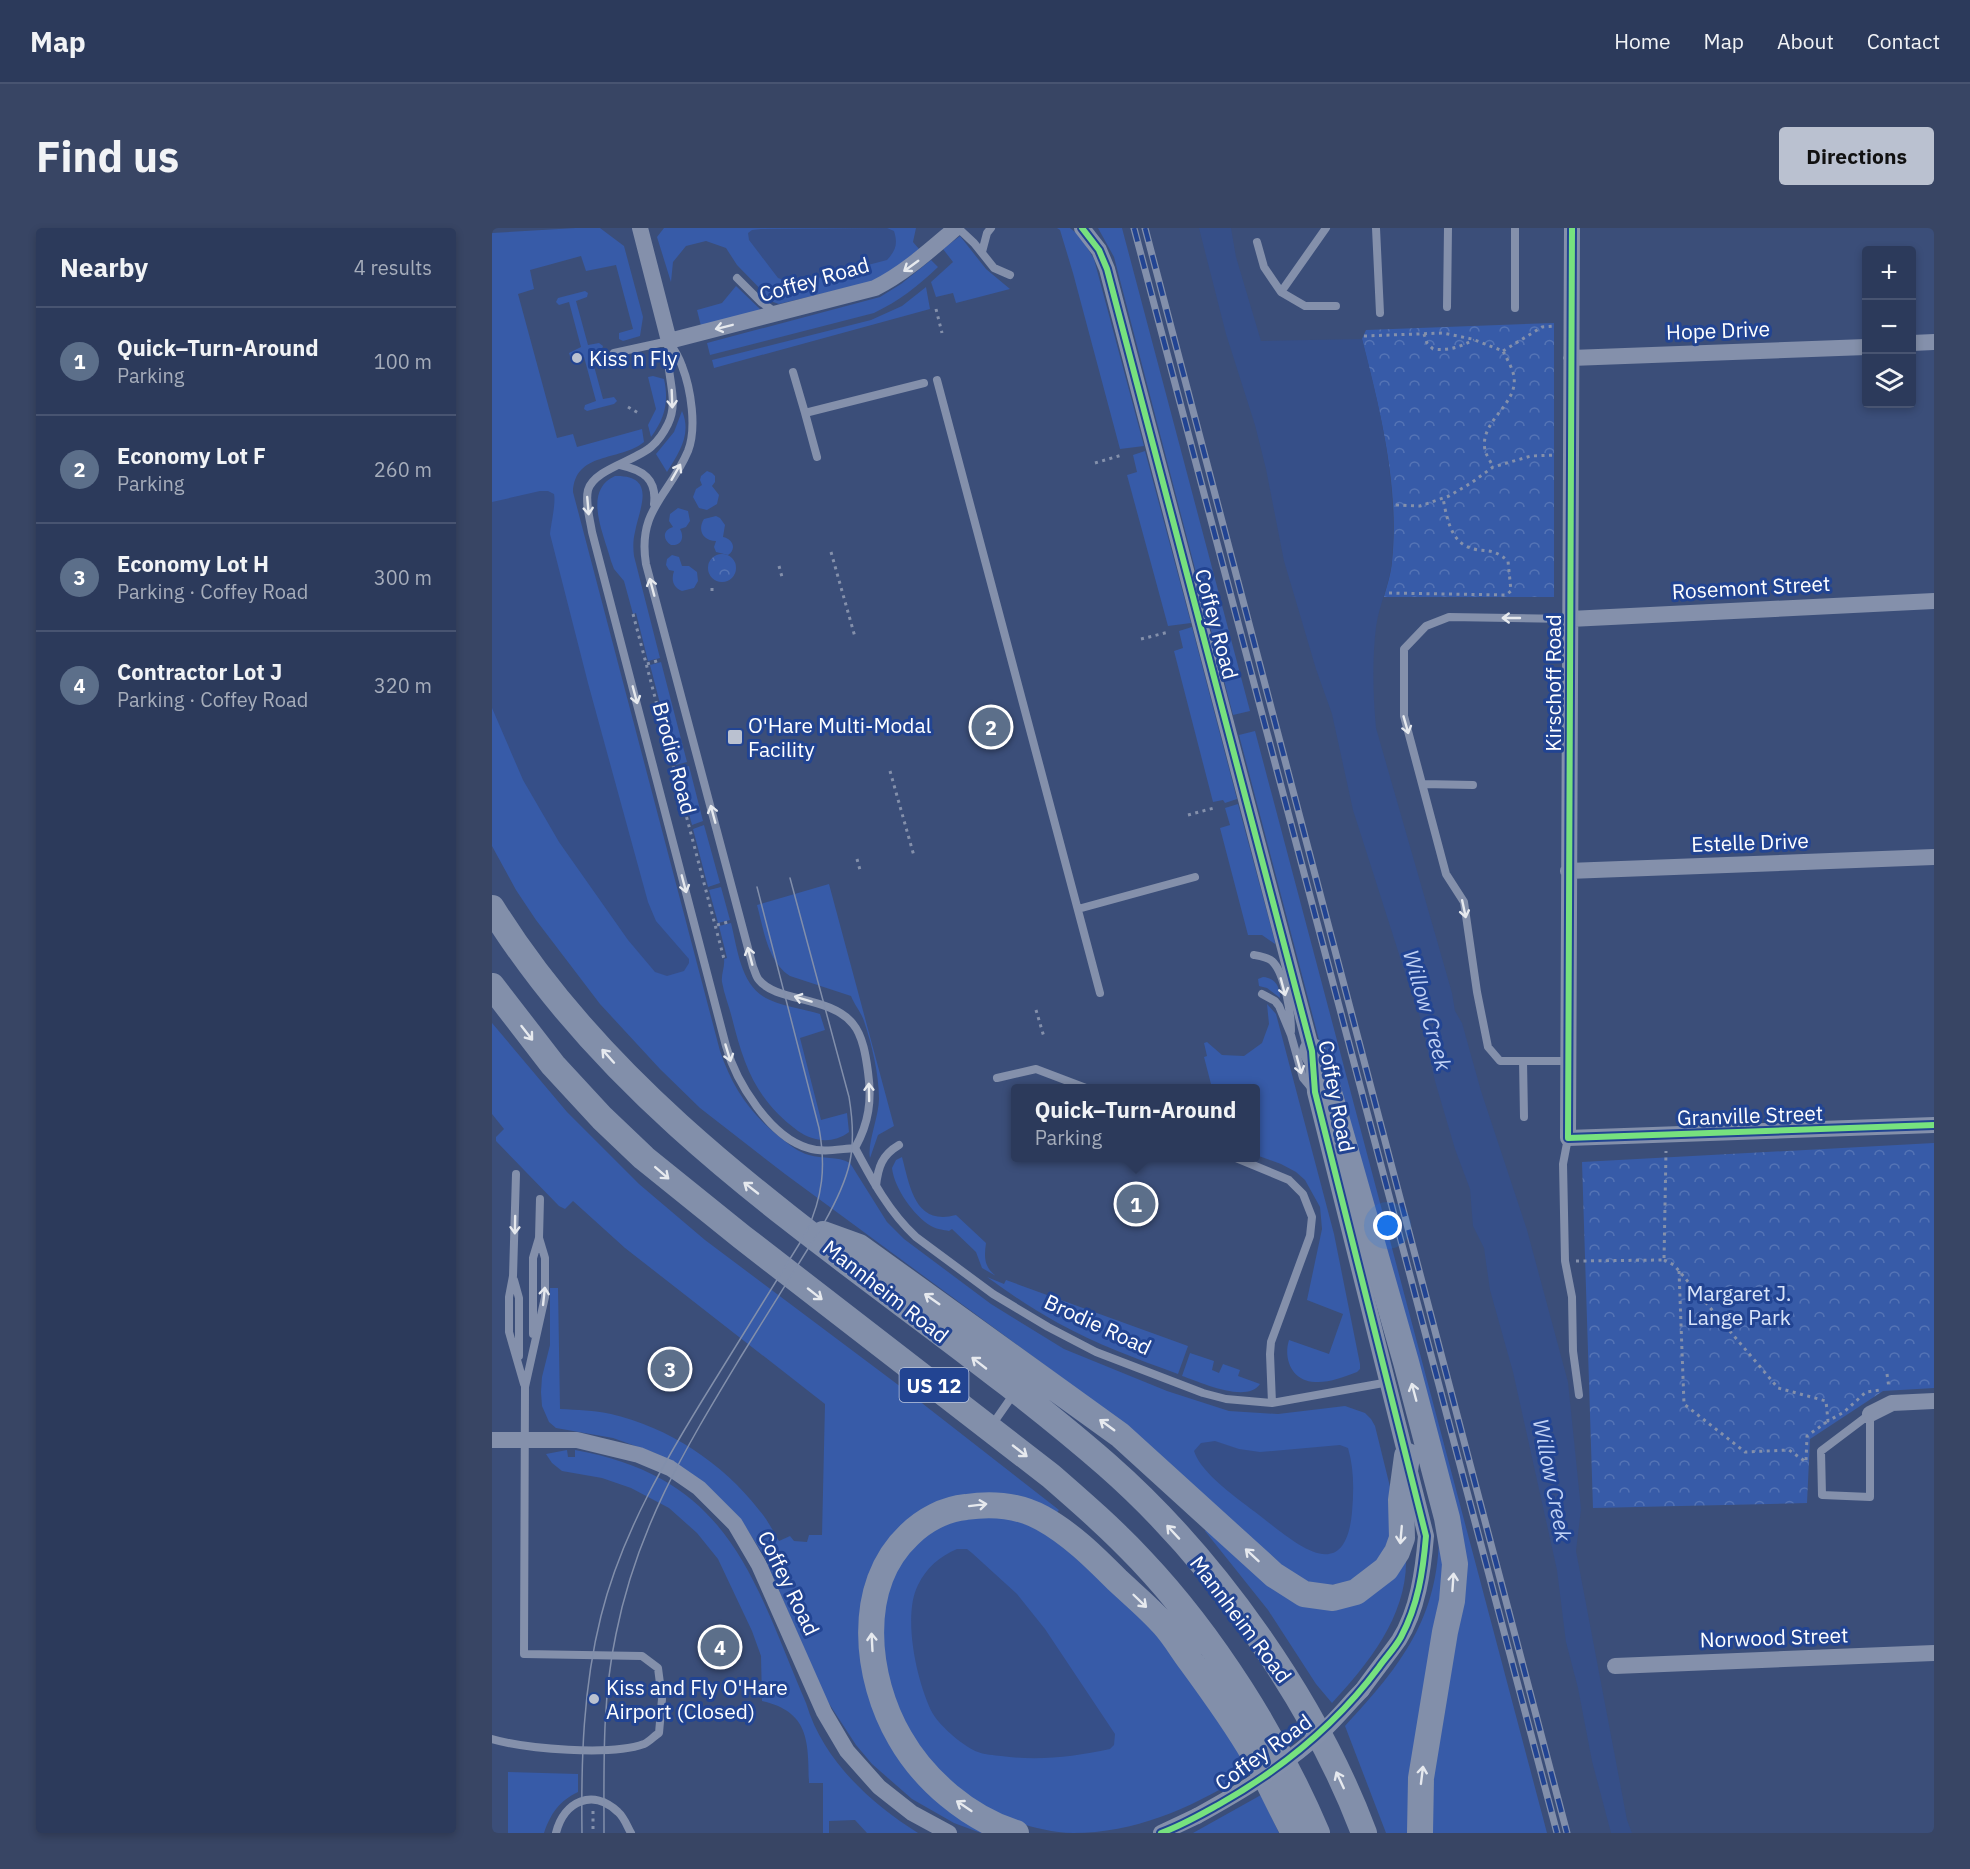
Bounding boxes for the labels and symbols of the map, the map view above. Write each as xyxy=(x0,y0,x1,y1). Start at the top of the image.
street label: Coffey Road xyxy=(756,250,872,308)
one-way arrow xyxy=(903,259,919,272)
street label: Hope Drive xyxy=(1666,314,1770,346)
one-way arrow xyxy=(714,322,733,334)
place label: Kiss n Fly xyxy=(589,344,678,372)
marker: Kiss n Fly xyxy=(570,351,584,365)
one-way arrow xyxy=(667,389,678,408)
one-way arrow xyxy=(670,464,682,481)
one-way arrow xyxy=(583,496,594,516)
street label: Coffey Road xyxy=(1189,566,1245,682)
street label: Rosemont Street xyxy=(1671,569,1831,605)
one-way arrow xyxy=(646,578,658,597)
one-way arrow xyxy=(1502,612,1522,624)
street label: Kirschoff Road xyxy=(1539,614,1567,752)
one-way arrow xyxy=(630,685,642,704)
street label: Brodie Road xyxy=(647,699,703,817)
pin: 2 xyxy=(972,704,1010,750)
place label: O'Hare Multi-Modal Facility xyxy=(748,711,932,763)
one-way arrow xyxy=(1401,715,1413,734)
marker: O'Hare Multi-Modal Facility xyxy=(726,728,744,746)
one-way arrow xyxy=(706,805,718,824)
street label: Estelle Drive xyxy=(1691,826,1809,858)
one-way arrow xyxy=(679,874,691,893)
one-way arrow xyxy=(1459,899,1471,918)
one-way arrow xyxy=(744,946,756,965)
water label: Willow Creek xyxy=(1397,946,1459,1074)
one-way arrow xyxy=(1278,977,1290,996)
one-way arrow xyxy=(794,993,813,1004)
one-way arrow xyxy=(521,1024,534,1040)
street label: Coffey Road xyxy=(1312,1038,1362,1154)
one-way arrow xyxy=(723,1043,734,1062)
one-way arrow xyxy=(600,1049,615,1064)
one-way arrow xyxy=(1294,1055,1306,1074)
one-way arrow xyxy=(864,1083,875,1103)
street label: Granville Street xyxy=(1676,1098,1824,1132)
one-way arrow xyxy=(654,1166,669,1180)
one-way arrow xyxy=(744,1182,760,1194)
pin: 1 xyxy=(1116,1182,1156,1226)
your location xyxy=(1373,1211,1402,1240)
one-way arrow xyxy=(509,1215,520,1235)
street label: Mannheim Road xyxy=(817,1233,955,1349)
park label: Margaret J. Lange Park xyxy=(1686,1279,1792,1331)
one-way arrow xyxy=(539,1286,550,1306)
one-way arrow xyxy=(807,1287,823,1300)
street label: Brodie Road xyxy=(1040,1287,1156,1361)
one-way arrow xyxy=(924,1293,940,1305)
pin: 3 xyxy=(650,1346,690,1392)
one-way arrow xyxy=(971,1356,987,1369)
road number: US 12 xyxy=(900,1368,968,1402)
one-way arrow xyxy=(1408,1383,1420,1402)
water label: Willow Creek xyxy=(1527,1416,1579,1544)
one-way arrow xyxy=(1099,1419,1115,1431)
one-way arrow xyxy=(1011,1445,1027,1458)
one-way arrow xyxy=(968,1499,988,1510)
one-way arrow xyxy=(1395,1524,1406,1544)
one-way arrow xyxy=(1166,1525,1180,1540)
street label: Coffey Road xyxy=(752,1526,826,1640)
one-way arrow xyxy=(1245,1548,1260,1562)
street label: Mannheim Road xyxy=(1184,1550,1298,1688)
one-way arrow xyxy=(1448,1573,1459,1593)
one-way arrow xyxy=(1132,1594,1147,1608)
street label: Norwood Street xyxy=(1699,1620,1849,1654)
pin: 4 xyxy=(700,1624,740,1670)
one-way arrow xyxy=(867,1633,878,1653)
place label: Kiss and Fly O'Hare Airport (Closed) xyxy=(606,1673,788,1725)
marker: Kiss and Fly O'Hare Airport (Closed) xyxy=(587,1692,601,1706)
street label: Coffey Road xyxy=(1209,1707,1317,1797)
one-way arrow xyxy=(1416,1765,1427,1785)
one-way arrow xyxy=(1333,1771,1345,1789)
one-way arrow xyxy=(956,1800,973,1812)

